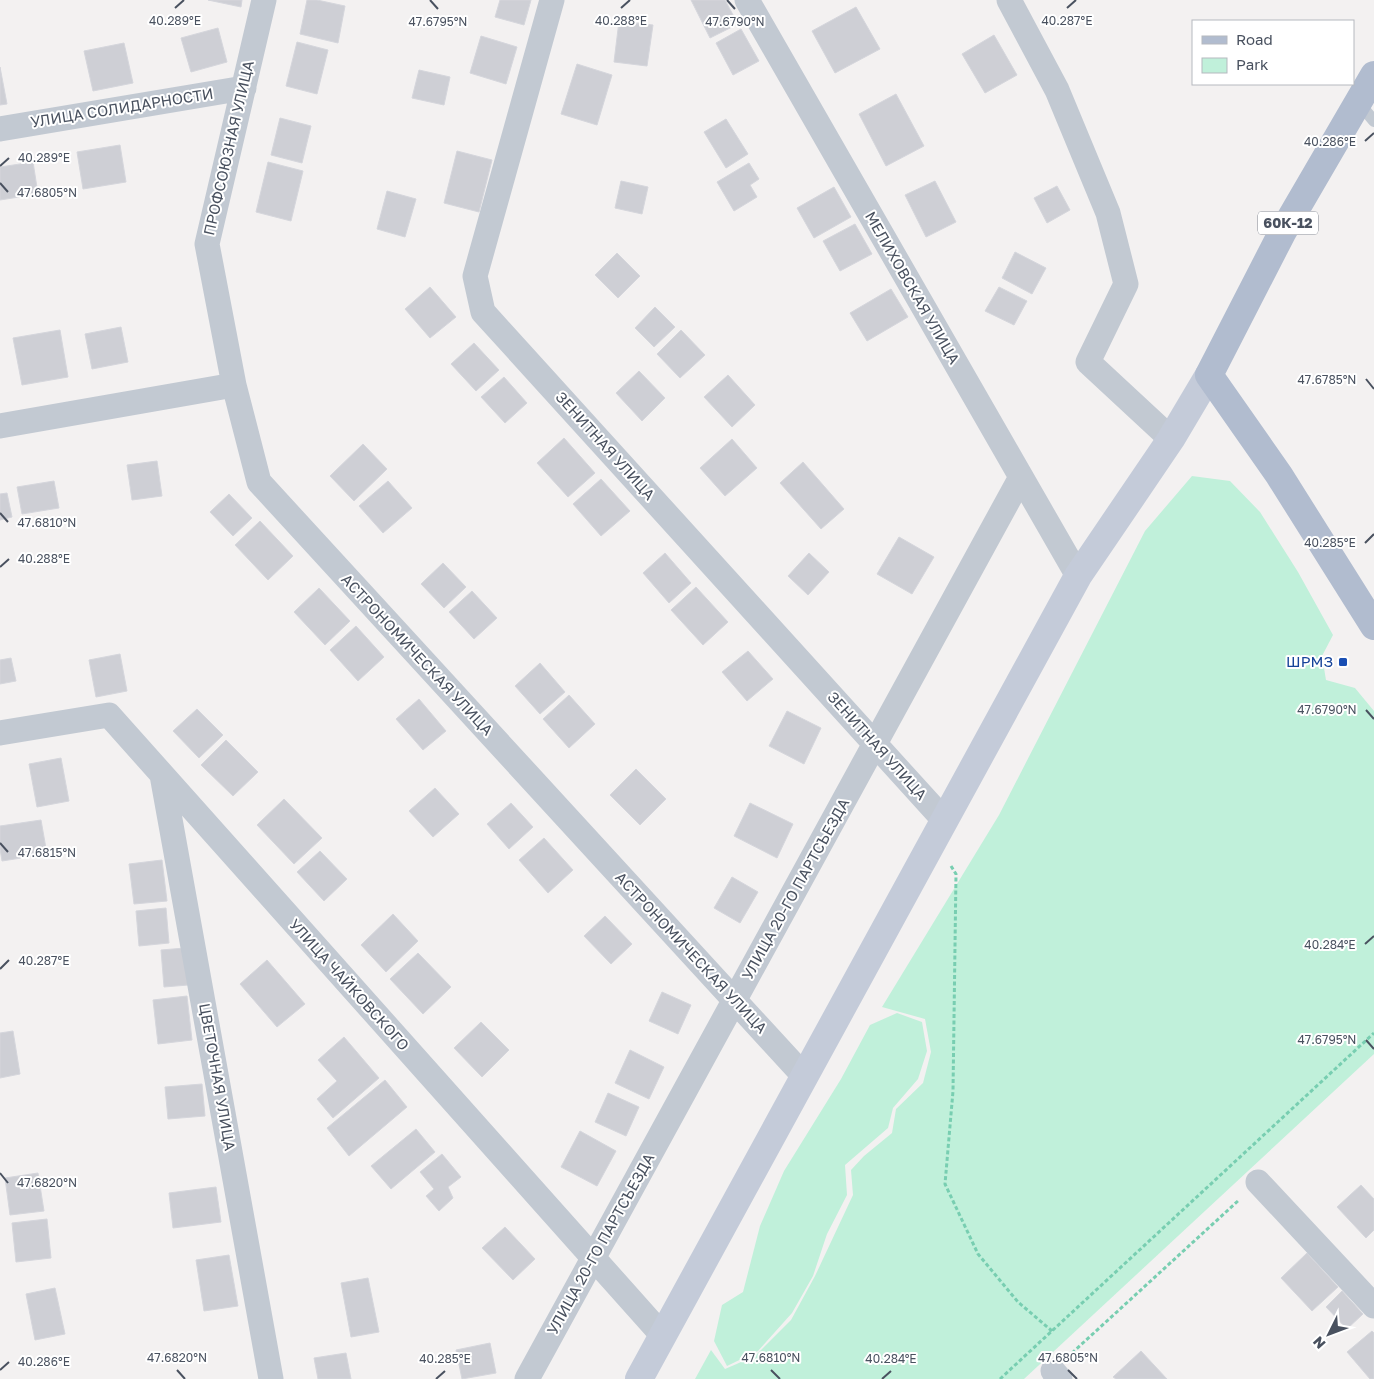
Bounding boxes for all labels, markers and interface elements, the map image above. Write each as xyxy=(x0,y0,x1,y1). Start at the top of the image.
text: 40.289°E xyxy=(149,13,201,28)
text: 40.288°E xyxy=(595,13,647,28)
text: 40.287°E xyxy=(1041,13,1093,28)
text: 47.6795°N xyxy=(409,14,467,29)
text: 47.6790°N xyxy=(705,14,765,29)
legend xyxy=(1192,20,1354,85)
text: Road xyxy=(1236,30,1273,48)
text: Park xyxy=(1236,55,1269,73)
street label: ПРОФСОЮЗНАЯ УЛИЦА xyxy=(199,59,257,237)
street label: УЛИЦА СОЛИДАРНОСТИ xyxy=(29,84,215,130)
text: 40.286°E xyxy=(1304,134,1356,149)
text: 40.289°E xyxy=(18,150,70,165)
text: 47.6805°N xyxy=(17,185,77,200)
street label: МЕЛИХОВСКАЯ УЛИЦА xyxy=(862,208,964,367)
road number: 60К-12 xyxy=(1258,212,1318,234)
text: 47.6785°N xyxy=(1298,372,1356,387)
street label: ЗЕНИТНАЯ УЛИЦА xyxy=(552,387,659,503)
text: 47.6810°N xyxy=(18,515,76,530)
text: 40.285°E xyxy=(1304,535,1356,550)
text: 40.288°E xyxy=(18,551,70,566)
street label: АСТРОНОМИЧЕСКАЯ УЛИЦА xyxy=(338,570,497,739)
place label: ШРМЗ xyxy=(1286,652,1333,670)
marker: ШРМЗ xyxy=(1337,656,1349,668)
street label: ЗЕНИТНАЯ УЛИЦА xyxy=(824,687,931,803)
text: 47.6790°N xyxy=(1297,702,1357,717)
street label: УЛИЦА 20-ГО ПАРТСЪЕЗДА xyxy=(738,795,853,982)
text: 47.6815°N xyxy=(18,845,76,860)
street label: АСТРОНОМИЧЕСКАЯ УЛИЦА xyxy=(612,868,771,1037)
street label: УЛИЦА ЧАЙКОВСКОГО xyxy=(286,915,413,1054)
text: 40.284°E xyxy=(1304,937,1356,952)
text: 40.287°E xyxy=(18,953,70,968)
street label: ЦВЕТОЧНАЯ УЛИЦА xyxy=(196,1002,240,1152)
text: 47.6795°N xyxy=(1298,1032,1356,1047)
street label: УЛИЦА 20-ГО ПАРТСЪЕЗДА xyxy=(543,1150,658,1337)
text: 47.6820°N xyxy=(17,1175,77,1190)
north arrow xyxy=(1304,1309,1354,1359)
text: N xyxy=(1309,1333,1329,1353)
text: 47.6820°N xyxy=(147,1350,207,1365)
text: 47.6810°N xyxy=(742,1350,800,1365)
text: 47.6805°N xyxy=(1038,1350,1098,1365)
text: 40.285°E xyxy=(419,1351,471,1366)
text: 40.284°E xyxy=(865,1351,917,1366)
text: 40.286°E xyxy=(18,1354,70,1369)

